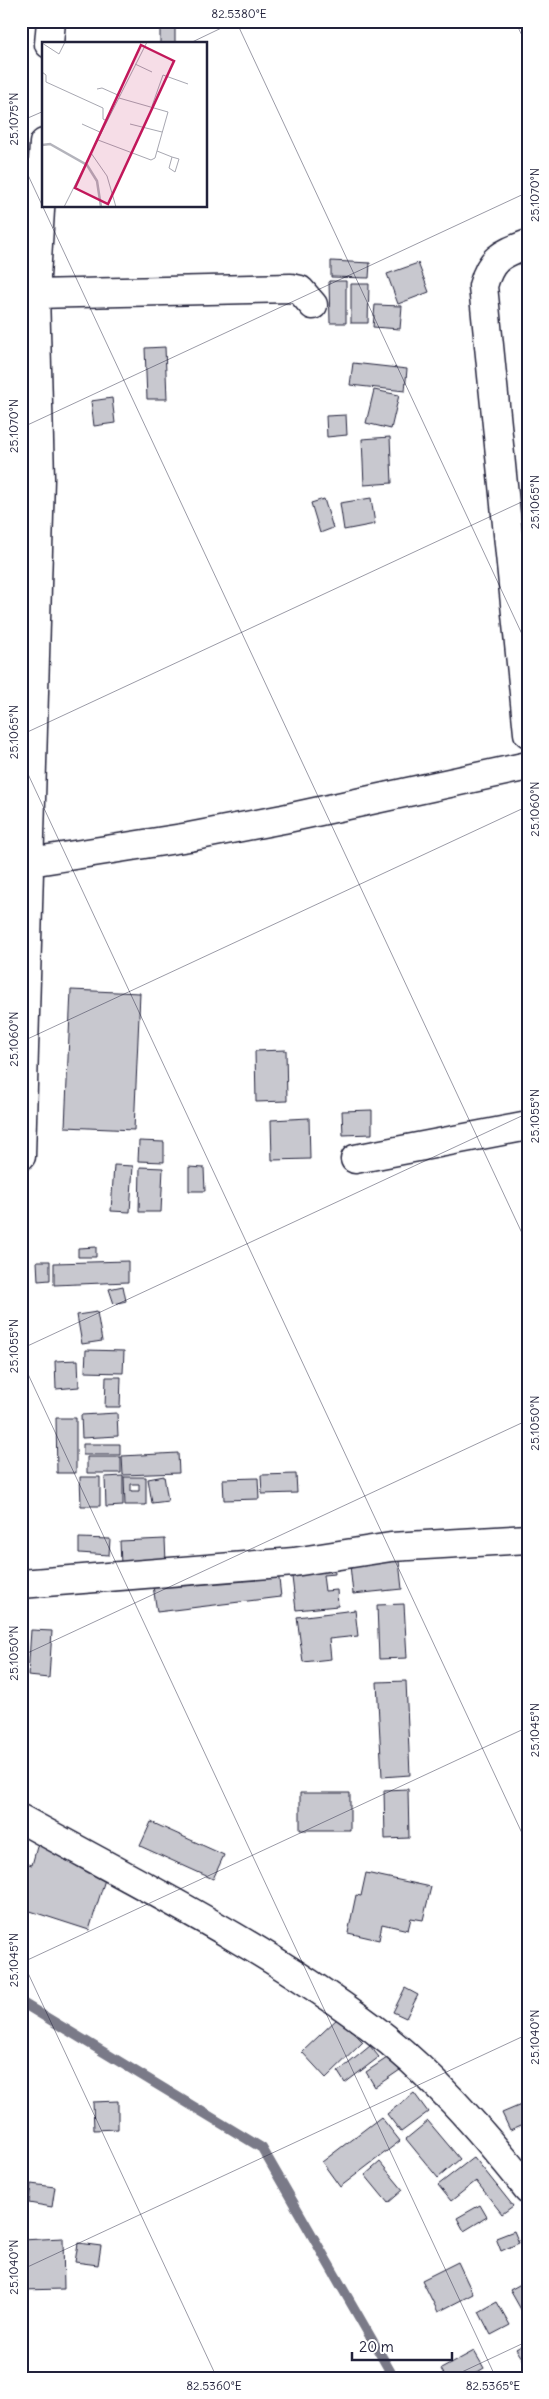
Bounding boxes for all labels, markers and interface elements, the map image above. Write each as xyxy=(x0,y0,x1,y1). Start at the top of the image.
text: 82.5380°E xyxy=(211,6,267,21)
inset map xyxy=(42,42,208,208)
text: 25.1075°N xyxy=(6,92,21,146)
text: 25.1070°N xyxy=(527,168,542,222)
text: 25.1070°N xyxy=(6,399,21,453)
text: 25.1065°N xyxy=(527,475,542,529)
text: 25.1065°N xyxy=(6,705,21,759)
text: 25.1060°N xyxy=(527,781,542,837)
text: 25.1060°N xyxy=(6,1011,21,1067)
text: 25.1055°N xyxy=(527,1089,542,1143)
text: 25.1055°N xyxy=(6,1319,21,1373)
text: 25.1050°N xyxy=(527,1395,542,1451)
text: 25.1050°N xyxy=(6,1625,21,1681)
text: 25.1045°N xyxy=(527,1703,542,1757)
text: 25.1045°N xyxy=(6,1933,21,1987)
text: 25.1040°N xyxy=(527,2009,542,2065)
text: 25.1040°N xyxy=(6,2239,21,2295)
scale bar xyxy=(352,2329,452,2361)
text: 20 m xyxy=(359,2337,394,2356)
text: 82.5360°E xyxy=(186,2378,242,2393)
text: 82.5365°E xyxy=(466,2378,520,2393)

